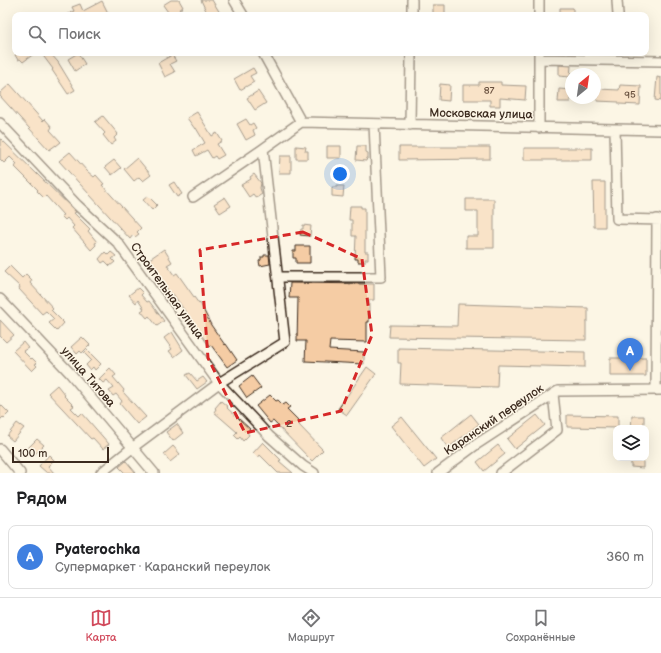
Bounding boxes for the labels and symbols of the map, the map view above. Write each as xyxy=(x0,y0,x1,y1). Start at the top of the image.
north arrow xyxy=(565,68,601,104)
house number: 87 xyxy=(484,85,494,97)
house number: 95 xyxy=(624,89,636,101)
street label: Московская улица xyxy=(429,106,533,122)
your location xyxy=(330,164,350,184)
street label: Строительная улица xyxy=(127,240,207,342)
pin: A xyxy=(617,338,643,371)
street label: улица Титова xyxy=(58,344,118,410)
street label: Каранский переулок xyxy=(441,381,547,459)
house number: 2 xyxy=(286,418,292,430)
scale bar xyxy=(12,445,109,464)

